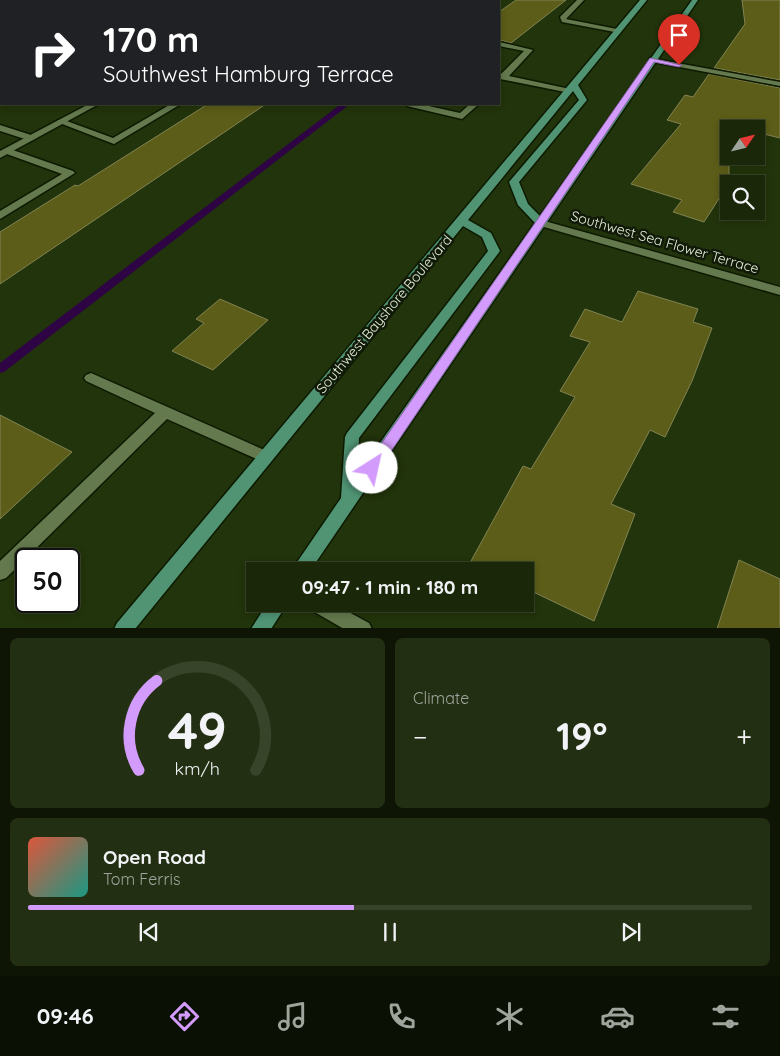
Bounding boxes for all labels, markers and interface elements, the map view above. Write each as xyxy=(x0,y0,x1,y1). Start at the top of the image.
pin xyxy=(658,14,700,65)
text: 170 m xyxy=(103,17,199,61)
icon: right xyxy=(20,20,85,85)
icon: arrive xyxy=(665,21,693,49)
text: Southwest Hamburg Terrace xyxy=(103,60,394,88)
north arrow xyxy=(720,120,765,165)
map controls xyxy=(720,120,765,220)
button: search xyxy=(720,175,765,220)
street label: Southwest Sea Flower Terrace xyxy=(569,207,761,278)
street label: Southwest Bayshore Boulevard xyxy=(312,231,456,397)
position arrow xyxy=(345,441,397,493)
speed limit sign: 50 xyxy=(15,548,80,613)
text: 09:47 · 1 min · 180 m xyxy=(302,575,478,599)
text: Climate xyxy=(413,688,469,708)
text: 49 xyxy=(168,697,227,762)
text: 19° xyxy=(556,712,608,760)
text: − xyxy=(413,719,428,754)
text: + xyxy=(736,719,752,754)
text: km/h xyxy=(175,757,220,779)
text: Open Road xyxy=(103,845,206,869)
text: Tom Ferris xyxy=(103,869,180,889)
icon: previous xyxy=(135,918,163,946)
icon: pause xyxy=(376,918,404,946)
icon: next xyxy=(617,918,645,946)
icon: directions xyxy=(167,999,202,1034)
icon: music xyxy=(275,999,310,1034)
icon: phone xyxy=(384,999,419,1034)
icon: climate xyxy=(492,999,527,1034)
icon: car xyxy=(600,999,635,1034)
icon: filters xyxy=(708,999,743,1034)
text: 09:46 xyxy=(37,1002,94,1030)

